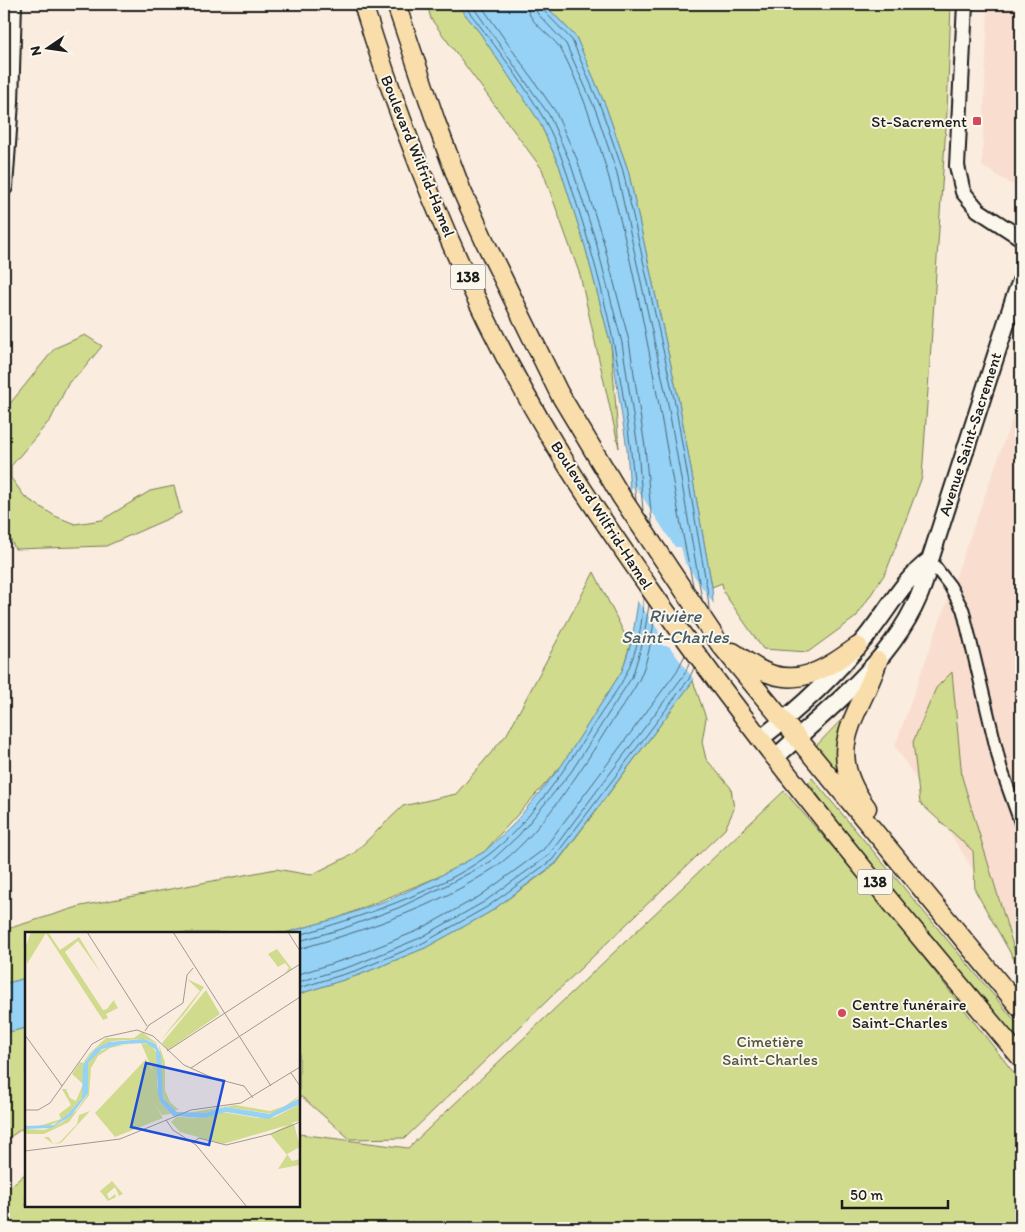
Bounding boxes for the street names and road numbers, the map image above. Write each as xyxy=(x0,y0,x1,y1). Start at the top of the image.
street label: Boulevard Wilfrid-Hamel xyxy=(377,72,459,240)
road number: 138 xyxy=(450,264,486,290)
street label: Avenue Saint-Sacrement xyxy=(935,350,1005,518)
street label: Boulevard Wilfrid-Hamel xyxy=(547,437,657,593)
road number: 138 xyxy=(858,870,892,894)

